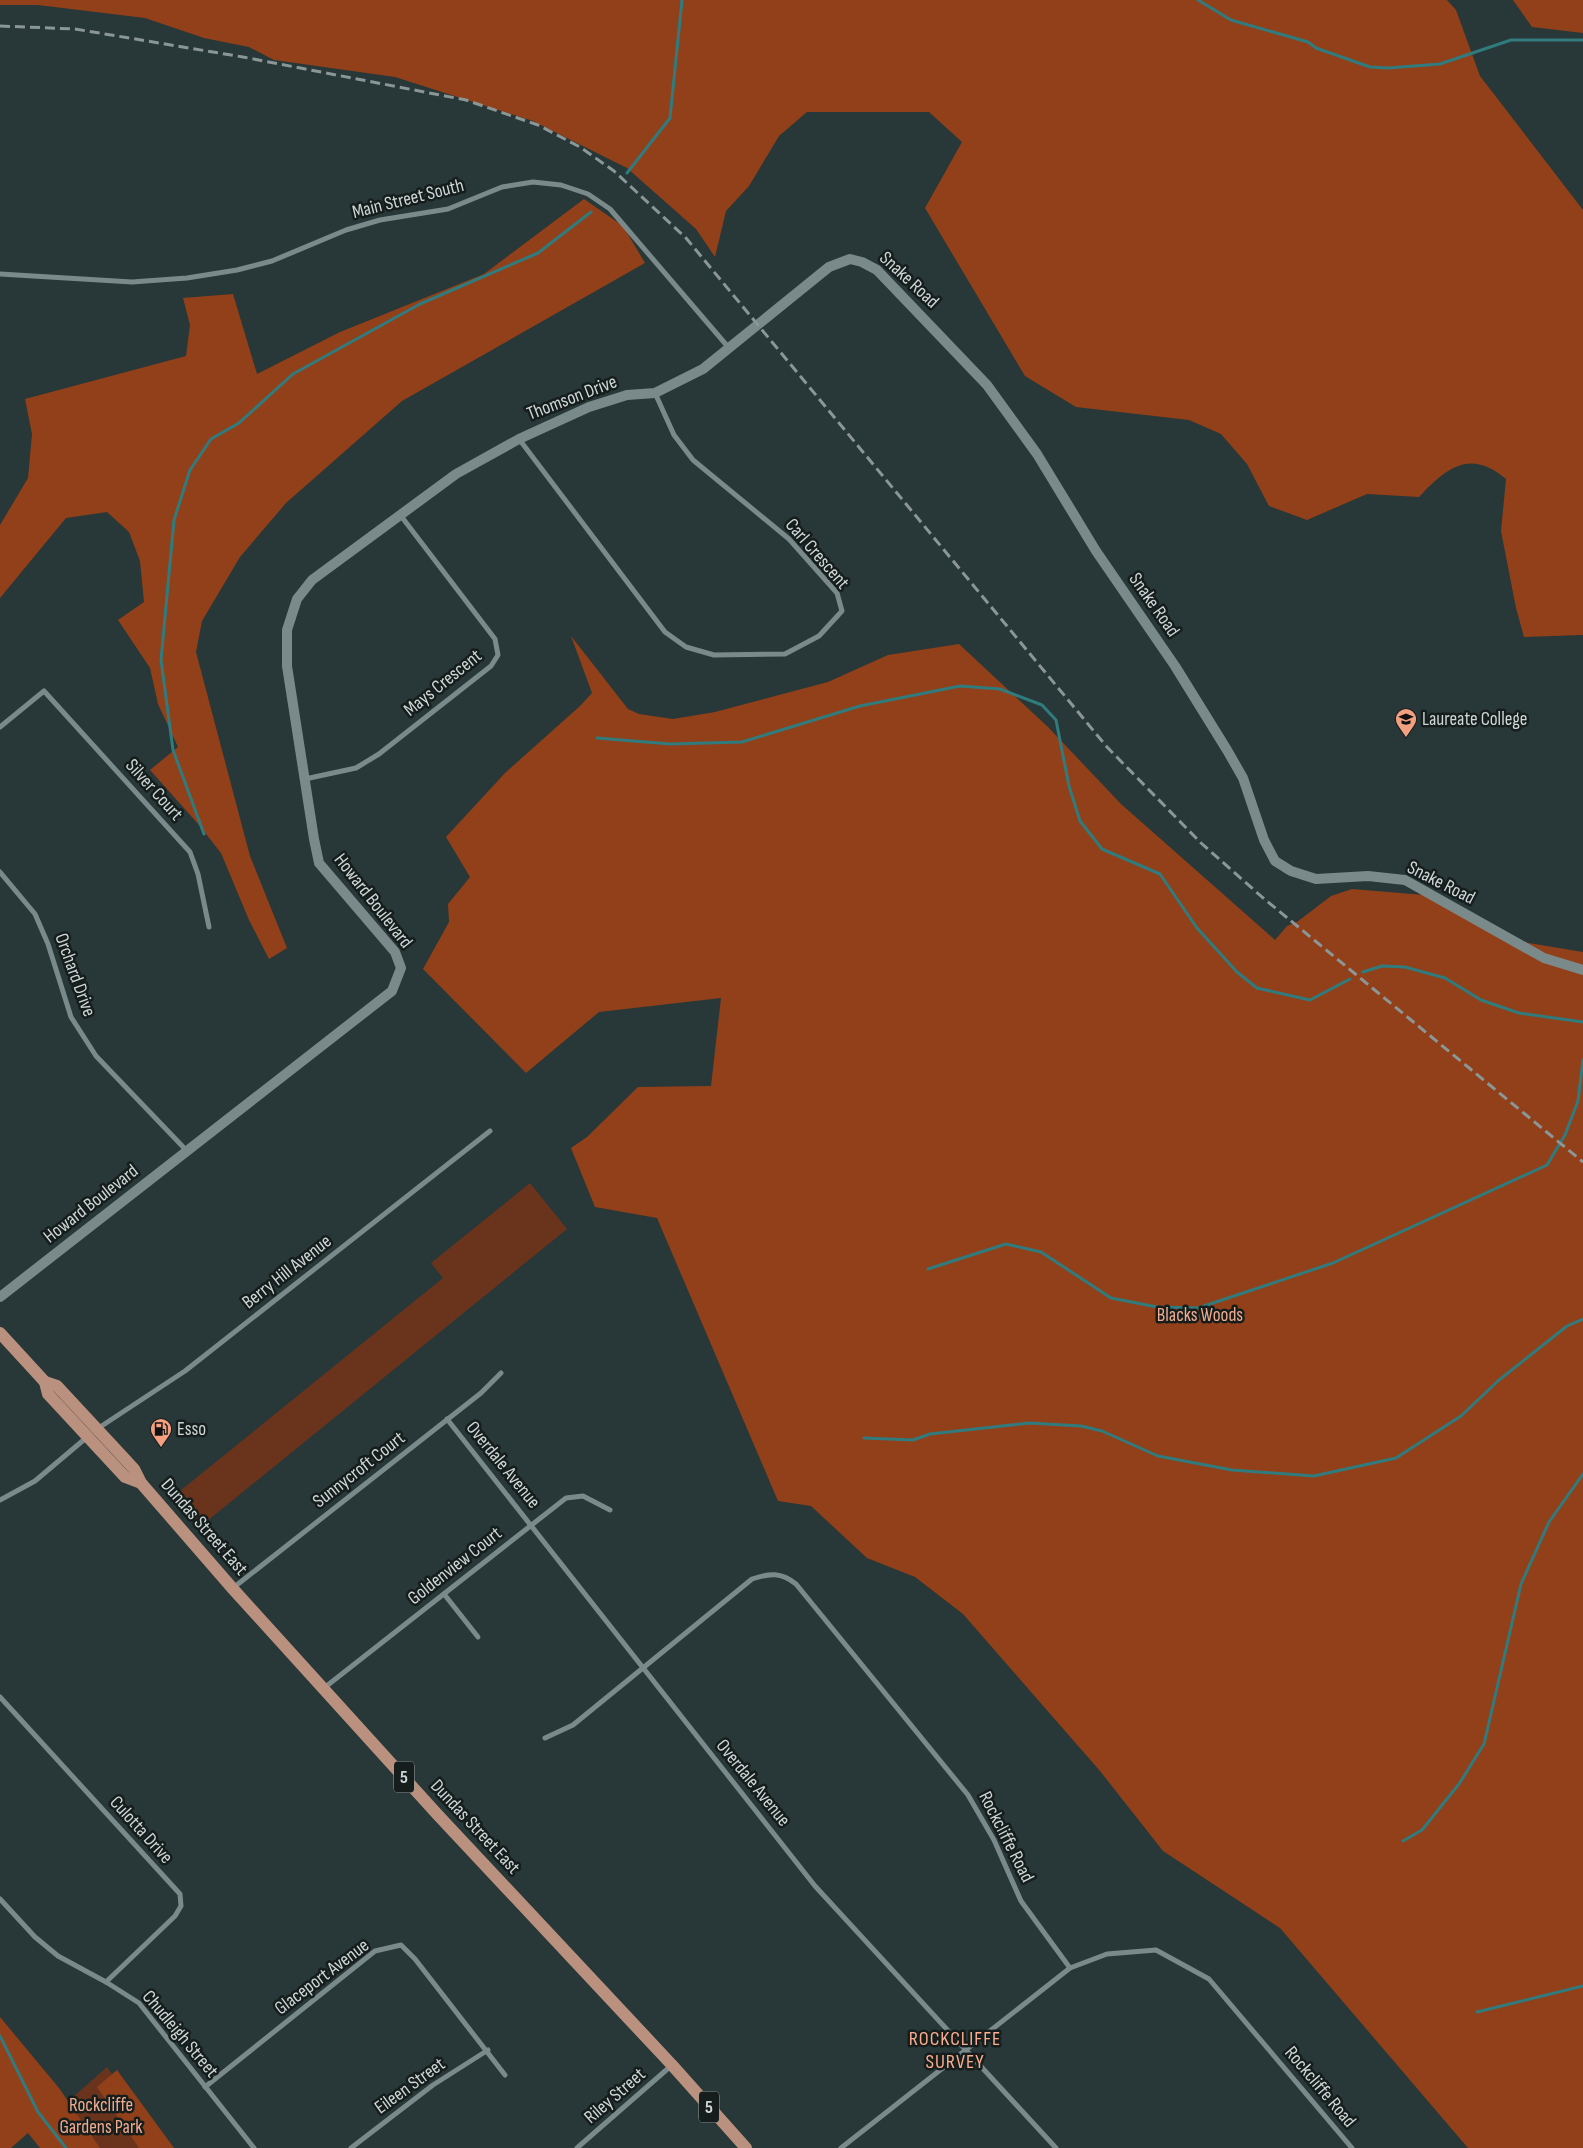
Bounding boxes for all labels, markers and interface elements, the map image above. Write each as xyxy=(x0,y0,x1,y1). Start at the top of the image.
street label: Main Street South xyxy=(350,174,466,224)
street label: Snake Road xyxy=(875,247,943,313)
street label: Thomson Drive xyxy=(524,370,620,426)
street label: Carl Crescent xyxy=(780,514,854,594)
street label: Snake Road xyxy=(1124,569,1184,641)
street label: Mays Crescent xyxy=(399,644,487,721)
school or university icon: Laureate College xyxy=(1394,707,1418,738)
place label: Laureate College xyxy=(1422,708,1527,731)
street label: Silver Court xyxy=(120,754,188,826)
street label: Howard Boulevard xyxy=(329,849,417,953)
street label: Snake Road xyxy=(1403,856,1479,910)
street label: Orchard Drive xyxy=(49,930,101,1020)
street label: Howard Boulevard xyxy=(39,1160,143,1248)
street label: Berry Hill Avenue xyxy=(238,1230,336,1314)
park label: Blacks Woods xyxy=(1157,1304,1243,1327)
fuel station icon: Esso xyxy=(149,1417,173,1448)
street label: Overdale Avenue xyxy=(461,1417,545,1513)
place label: Esso xyxy=(177,1418,206,1441)
street label: Sunnycroft Court xyxy=(308,1427,410,1513)
street label: Dundas Street East xyxy=(156,1474,253,1580)
street label: Goldenview Court xyxy=(403,1522,507,1610)
street label: Overdale Avenue xyxy=(711,1735,795,1831)
road number: 5 xyxy=(394,1761,414,1792)
street label: Dundas Street East xyxy=(425,1775,525,1879)
street label: Rockcliffe Road xyxy=(973,1788,1039,1886)
street label: Culotta Drive xyxy=(105,1791,177,1869)
street label: Glaceport Avenue xyxy=(270,1934,374,2020)
street label: Chudleigh Street xyxy=(137,1986,223,2082)
district label: ROCKCLIFFE SURVEY xyxy=(909,2027,1001,2074)
street label: Rockcliffe Road xyxy=(1279,2042,1361,2132)
street label: Eileen Street xyxy=(370,2053,450,2119)
street label: Riley Street xyxy=(580,2063,651,2129)
road number: 5 xyxy=(699,2092,719,2122)
park label: Rockcliffe Gardens Park xyxy=(59,2094,143,2139)

